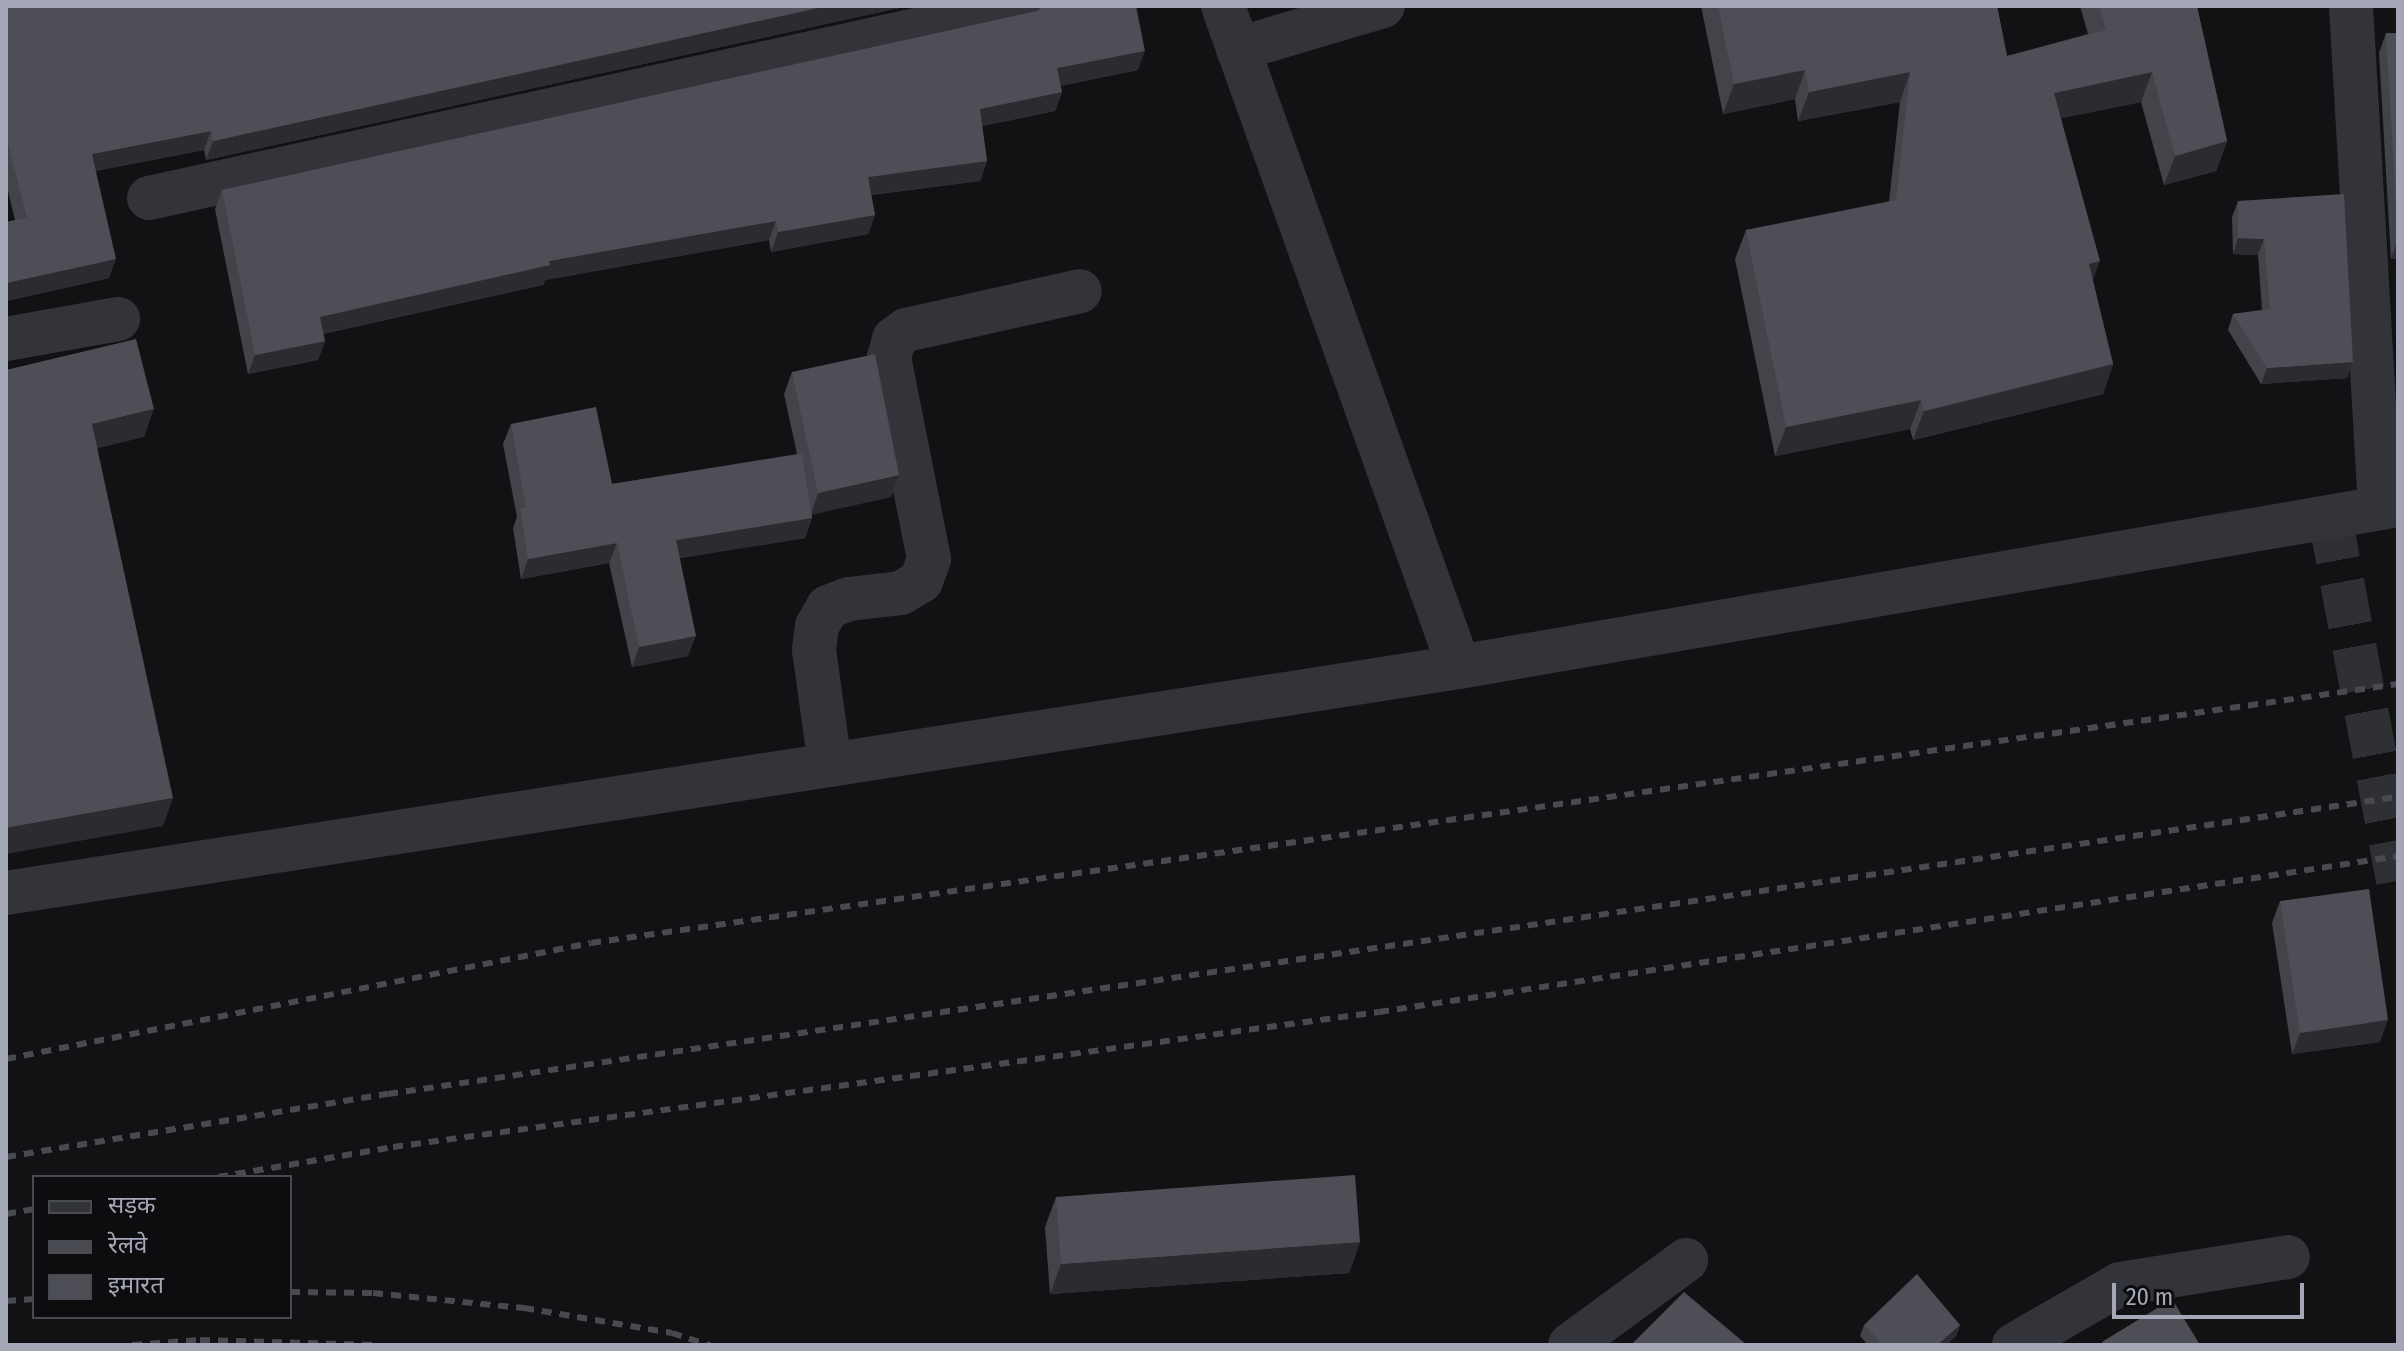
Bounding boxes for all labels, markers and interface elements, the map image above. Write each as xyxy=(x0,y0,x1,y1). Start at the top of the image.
legend xyxy=(32,1175,292,1319)
text: सड़क xyxy=(108,1191,156,1219)
text: रेलवे xyxy=(108,1231,147,1259)
scale bar xyxy=(2116,1267,2308,1317)
text: इमारत xyxy=(108,1271,164,1299)
text: 20 m xyxy=(2126,1283,2173,1311)

